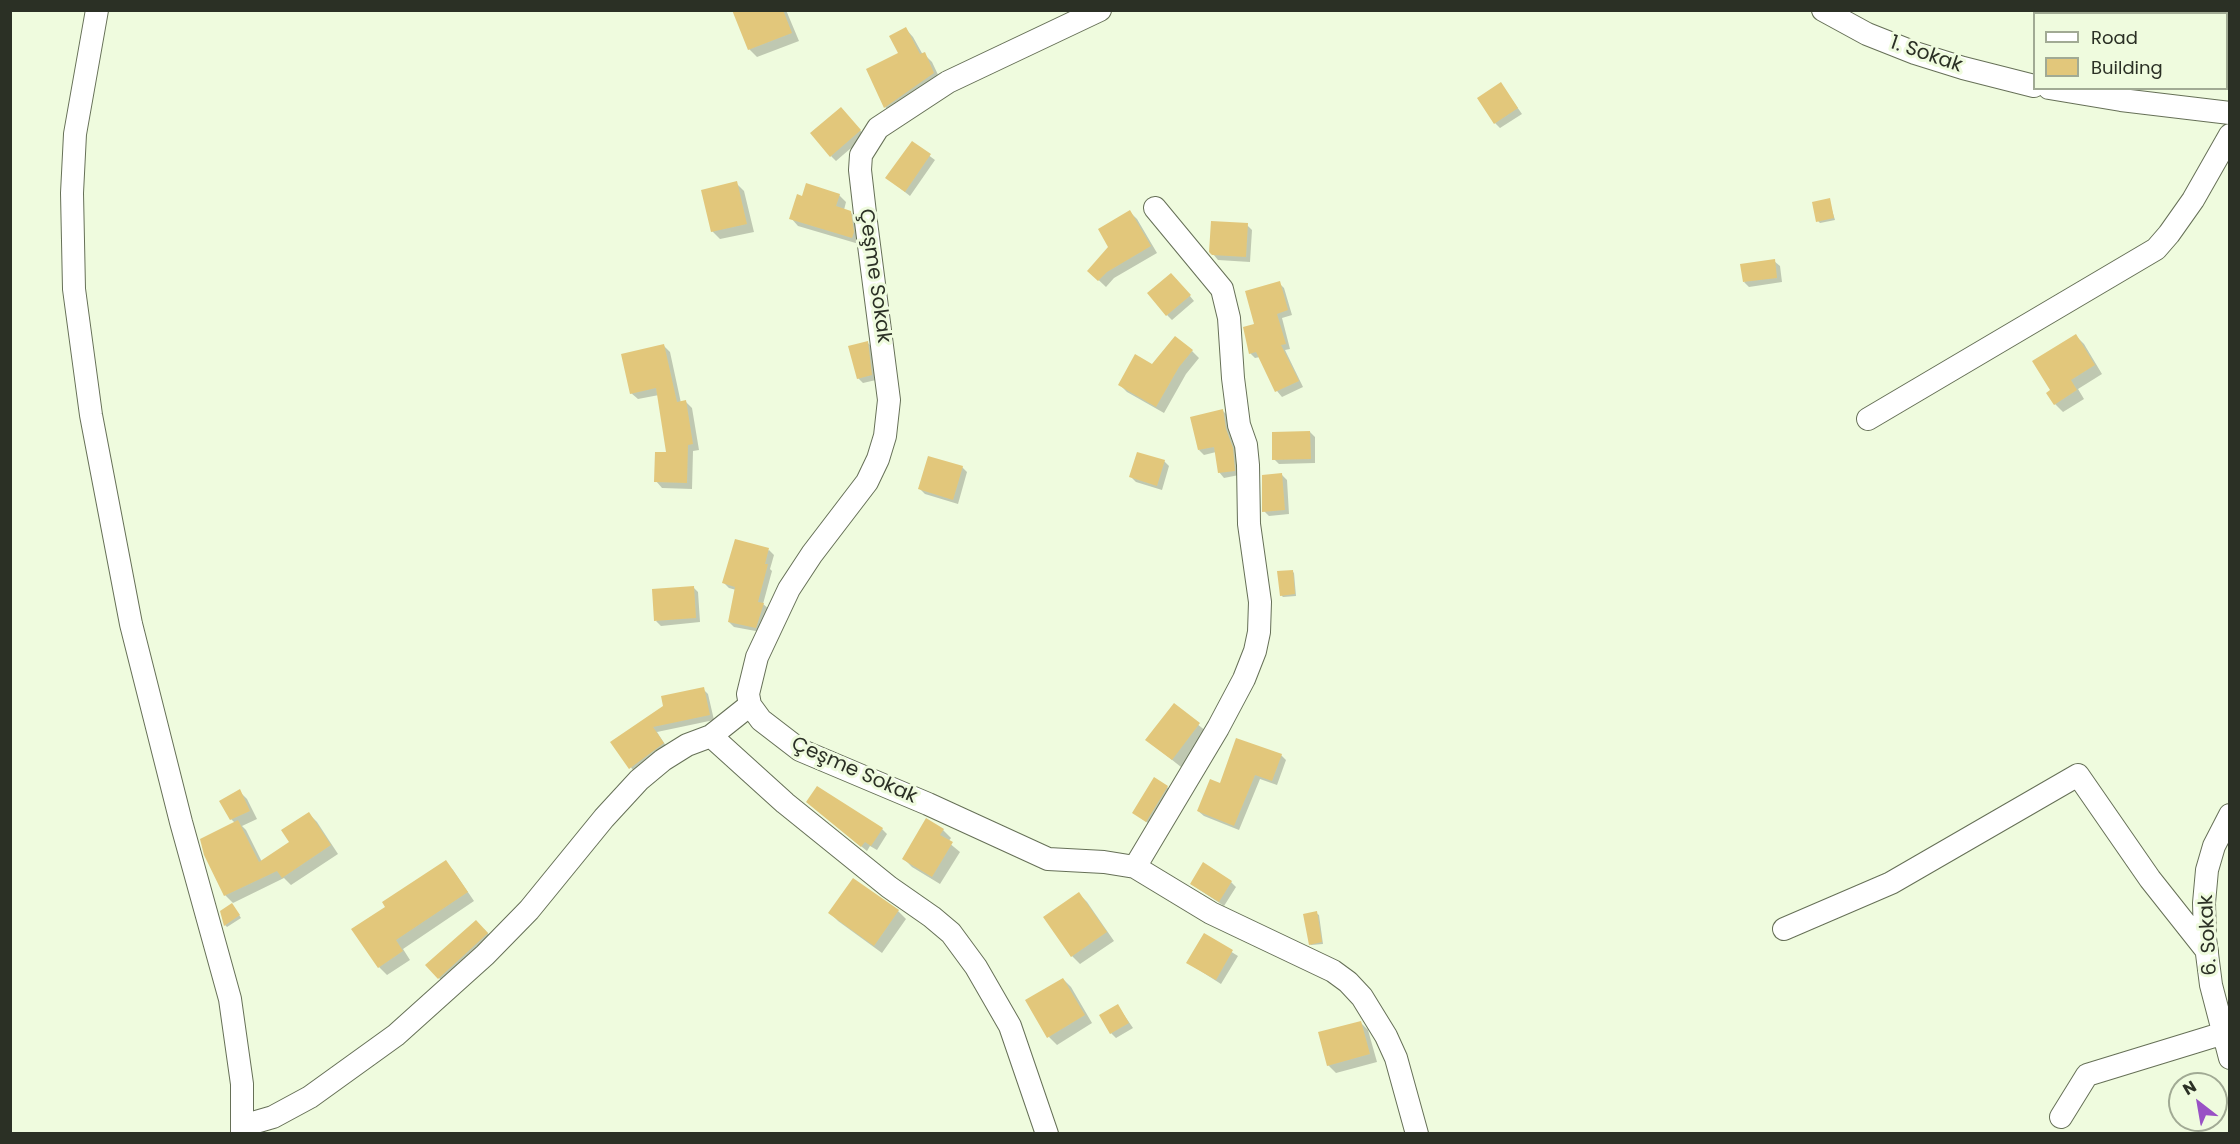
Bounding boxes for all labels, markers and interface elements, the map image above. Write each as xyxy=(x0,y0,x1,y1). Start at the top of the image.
legend xyxy=(2033,12,2228,90)
text: Road xyxy=(2091,25,2138,50)
street label: 1. Sokak xyxy=(1887,32,1965,78)
text: Building xyxy=(2091,55,2163,80)
street label: Çeşme Sokak xyxy=(853,207,895,345)
street label: Çeşme Sokak xyxy=(787,733,921,809)
street label: 6. Sokak xyxy=(2195,894,2223,976)
north arrow xyxy=(2168,1072,2228,1132)
text: N xyxy=(2178,1075,2201,1101)

